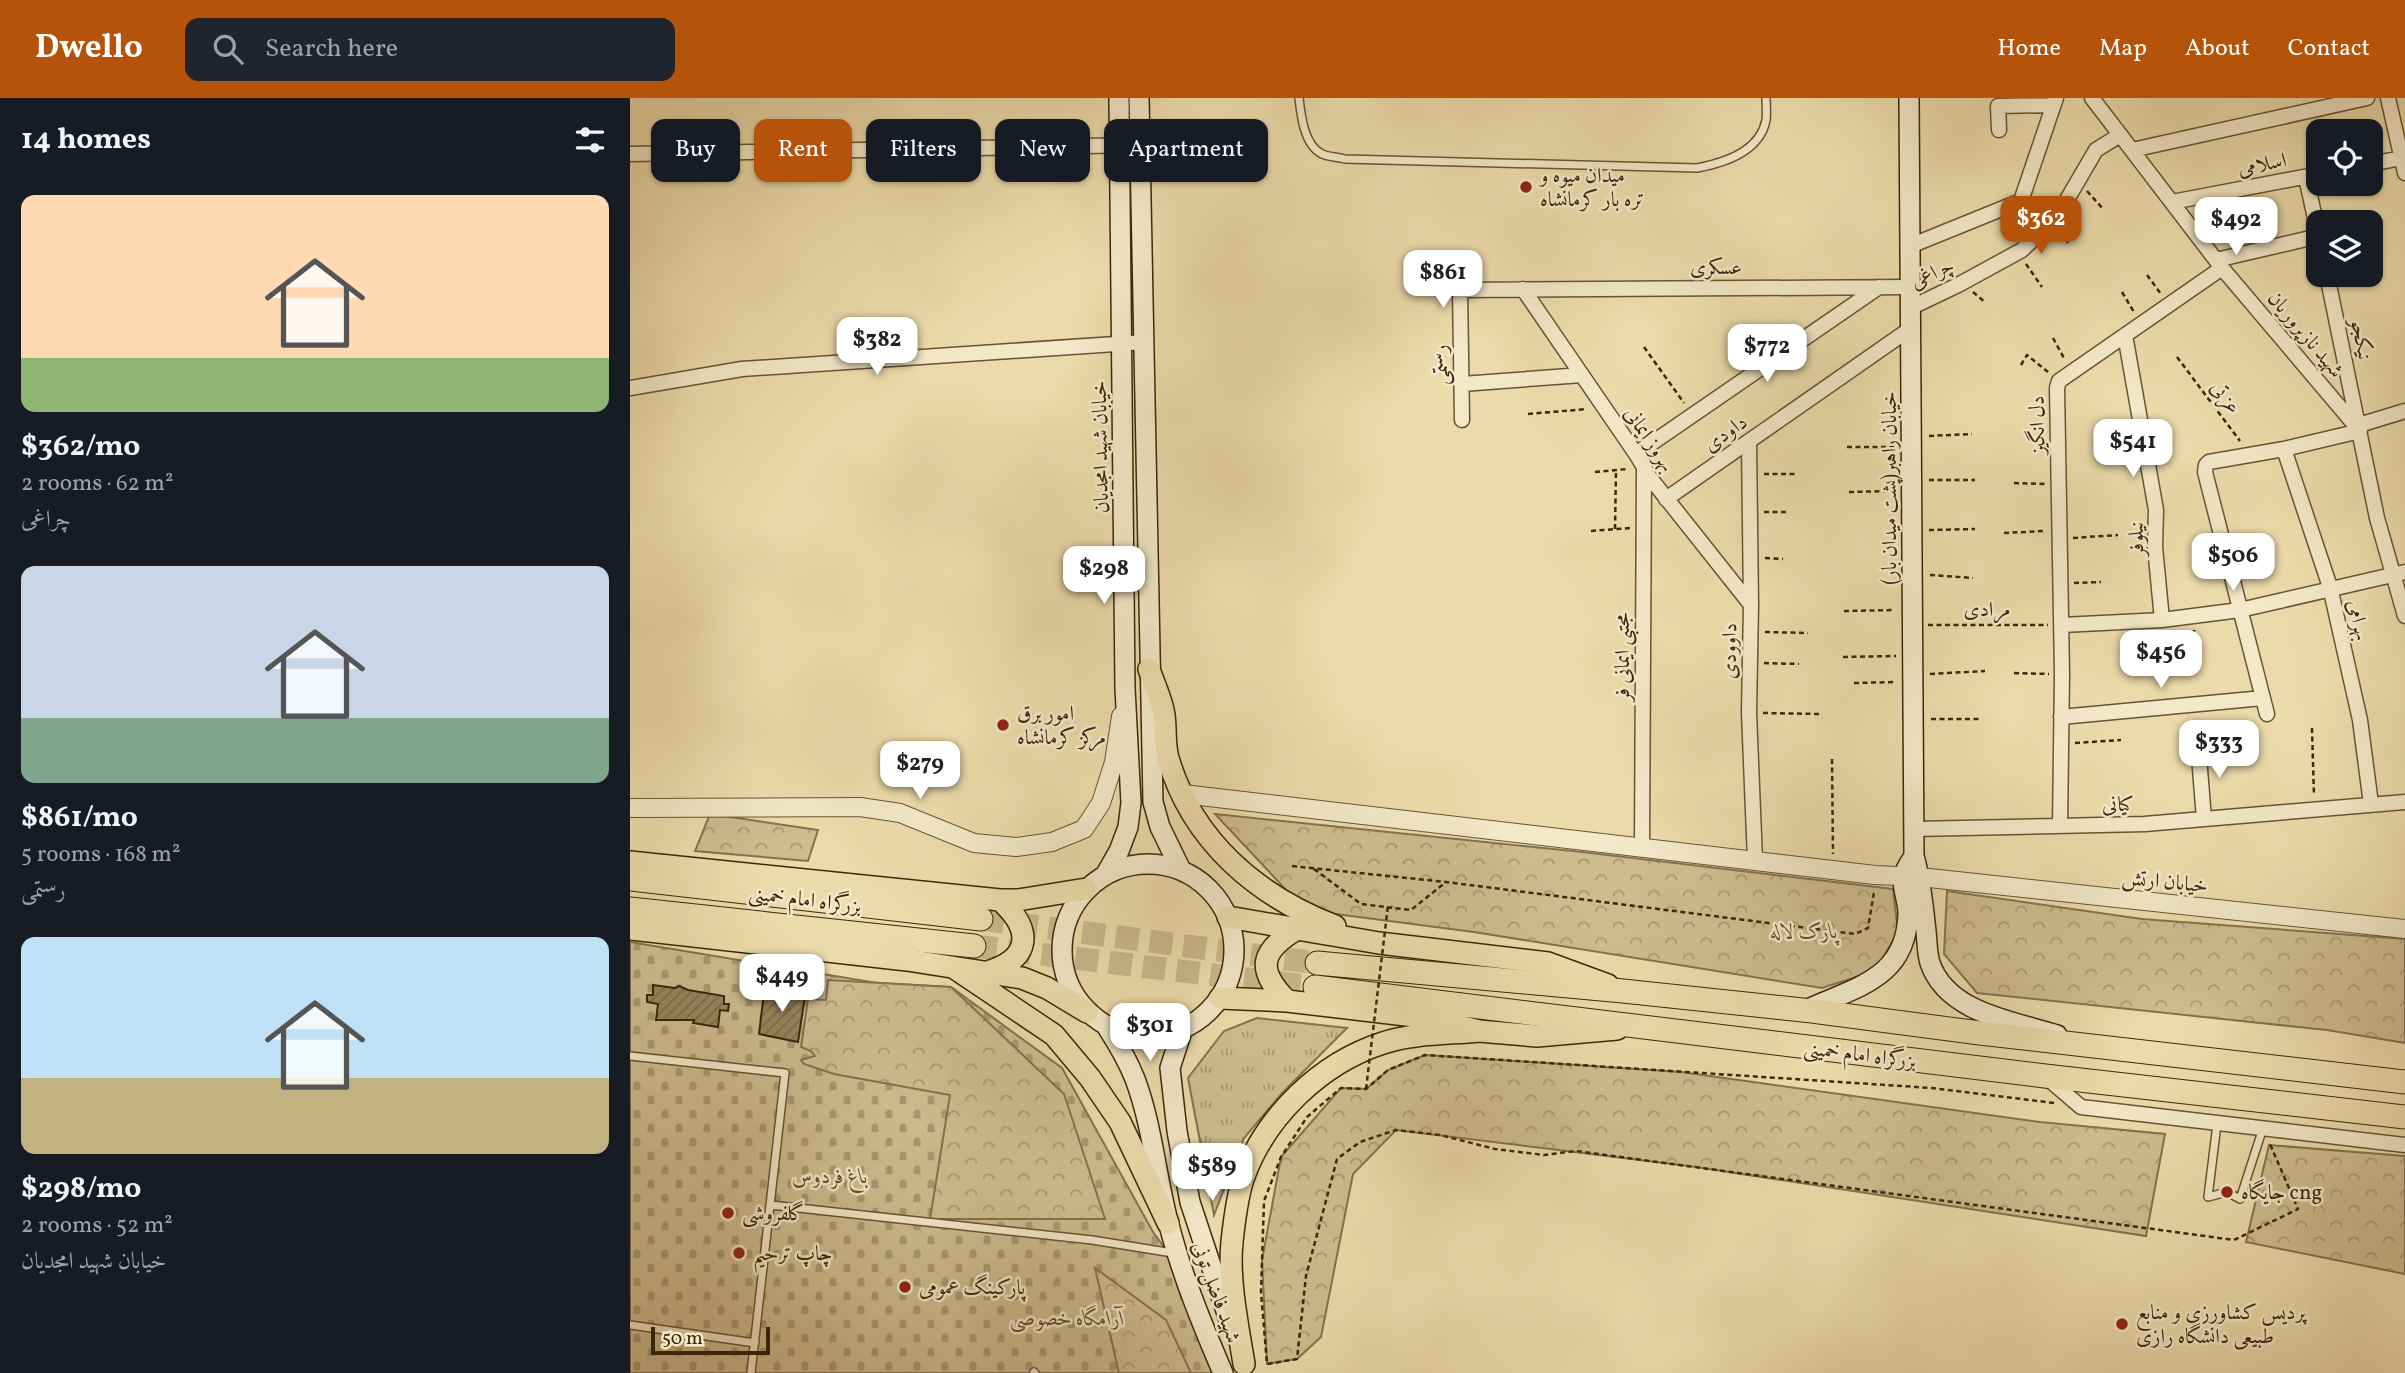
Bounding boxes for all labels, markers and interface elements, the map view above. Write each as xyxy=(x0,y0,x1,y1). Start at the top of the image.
search box xyxy=(185,18,675,81)
text: Dwello xyxy=(35,26,143,72)
icon: search xyxy=(209,30,247,68)
text: Search here xyxy=(265,31,398,67)
text: Home xyxy=(1997,32,2061,66)
text: Map xyxy=(2099,32,2147,66)
text: About xyxy=(2185,32,2250,66)
text: Contact xyxy=(2288,32,2370,66)
text: 14 homes xyxy=(21,119,151,161)
chip: Buy xyxy=(651,119,740,182)
chip: Rent xyxy=(754,119,852,182)
chip: Filters xyxy=(866,119,981,182)
chip: New xyxy=(995,119,1090,182)
chip: Apartment xyxy=(1104,119,1268,182)
map controls xyxy=(2306,119,2383,287)
button: locate xyxy=(2306,119,2383,196)
icon: filters xyxy=(571,121,609,159)
street label: اسلامی xyxy=(2235,147,2289,184)
place label: میدان میوه و تره بار کرمانشاه xyxy=(1538,162,1644,215)
marker: میدان میوه و تره بار کرمانشاه xyxy=(1518,179,1534,195)
pin: $362 xyxy=(2000,197,2082,256)
pin: $492 xyxy=(2195,198,2277,257)
text: $362 xyxy=(2016,203,2066,235)
text: $492 xyxy=(2211,204,2261,236)
button: layers xyxy=(2306,210,2383,287)
icon: home xyxy=(252,240,378,366)
pin: $861 xyxy=(1402,250,1484,310)
street label: چراغی xyxy=(1906,251,1959,297)
street label: عسکری xyxy=(1690,254,1742,283)
text: $861 xyxy=(1419,257,1467,289)
street label: شهید نازپروریان xyxy=(2260,285,2350,385)
street label: نیکجو xyxy=(2342,314,2379,363)
pin: $382 xyxy=(836,317,918,377)
text: $382 xyxy=(853,324,901,356)
pin: $772 xyxy=(1726,324,1808,384)
text: $772 xyxy=(1744,331,1790,363)
street label: رستمی xyxy=(1427,344,1456,386)
street label: عزتی xyxy=(2203,375,2247,421)
street label: خیابان شهید امجدیان xyxy=(1086,380,1117,514)
street label: خیابان راهبر(پشت میدان بار) xyxy=(1876,391,1905,585)
street label: دل انگیز xyxy=(2023,395,2054,457)
street label: بهروز ایمانی xyxy=(1616,401,1681,478)
street label: داودی xyxy=(1698,409,1754,460)
pin: $541 xyxy=(2092,420,2174,479)
text: $362/mo xyxy=(21,426,141,468)
text: $541 xyxy=(2109,426,2157,458)
text: 2 rooms · 62 m² xyxy=(21,468,173,500)
text: چراغی xyxy=(21,504,71,536)
street label: نیلوفر xyxy=(2123,521,2152,559)
pin: $506 xyxy=(2192,533,2274,593)
text: $506 xyxy=(2208,540,2258,572)
pin: $298 xyxy=(1063,546,1145,606)
text: $298 xyxy=(1079,553,1129,585)
street label: مرادی xyxy=(1963,596,2011,625)
street label: بهرامی xyxy=(2339,597,2376,644)
icon: home xyxy=(252,611,378,737)
street label: مجتبی ایمانی فر xyxy=(1609,612,1639,703)
street label: داوودی xyxy=(1716,623,1745,679)
pin: $456 xyxy=(2120,630,2202,690)
text: $456 xyxy=(2136,637,2186,669)
place label: امور برق مرکز کرمانشاه xyxy=(1017,700,1106,753)
marker: امور برق مرکز کرمانشاه xyxy=(995,717,1011,733)
pin: $333 xyxy=(2178,720,2260,780)
text: $333 xyxy=(2195,727,2243,759)
pin: $279 xyxy=(879,742,961,801)
text: $279 xyxy=(896,748,944,780)
street label: کیانی xyxy=(2102,791,2134,820)
text: $861/mo xyxy=(21,797,138,839)
text: 5 rooms · 168 m² xyxy=(21,839,180,871)
street label: خیابان ارتش xyxy=(2120,864,2209,901)
text: رستمی xyxy=(21,875,66,907)
street label: بزرگراه امام خمینی xyxy=(747,878,863,924)
park label: پارک لاله xyxy=(1770,918,1840,947)
pin: $449 xyxy=(741,954,823,1014)
text: $449 xyxy=(756,961,808,993)
icon: home xyxy=(252,982,378,1108)
pin: $301 xyxy=(1109,1004,1191,1063)
text: $301 xyxy=(1126,1010,1174,1042)
street label: بزرگراه امام خمینی xyxy=(1802,1033,1918,1079)
pin: $589 xyxy=(1171,1144,1253,1203)
text: $589 xyxy=(1187,1150,1237,1182)
park label: باغ فردوس xyxy=(792,1163,868,1194)
text: $298/mo xyxy=(21,1168,142,1210)
place label: جایگاه cng xyxy=(2241,1179,2322,1208)
marker: جایگاه cng xyxy=(2219,1184,2235,1200)
place label: گلفروشی xyxy=(742,1200,804,1229)
marker: گلفروشی xyxy=(720,1205,736,1221)
text: 2 rooms · 52 m² xyxy=(21,1210,173,1242)
street label: شهید فاضل تونی xyxy=(1184,1238,1247,1347)
place label: چاپ ترحیم xyxy=(753,1240,833,1274)
marker: چاپ ترحیم xyxy=(731,1245,747,1261)
text: خیابان شهید امجدیان xyxy=(21,1246,166,1278)
place label: پارکینگ عمومی xyxy=(919,1274,1026,1303)
marker: پارکینگ عمومی xyxy=(897,1279,913,1295)
place label: پردیس کشاورزی و منابع طبیعی دانشگاه رازی xyxy=(2136,1299,2308,1352)
park label: آرامگاه خصوصی xyxy=(1010,1305,1124,1334)
marker: پردیس کشاورزی و منابع طبیعی دانشگاه رازی xyxy=(2114,1316,2130,1332)
scale bar xyxy=(651,1324,770,1356)
text: 50 m xyxy=(662,1326,703,1352)

